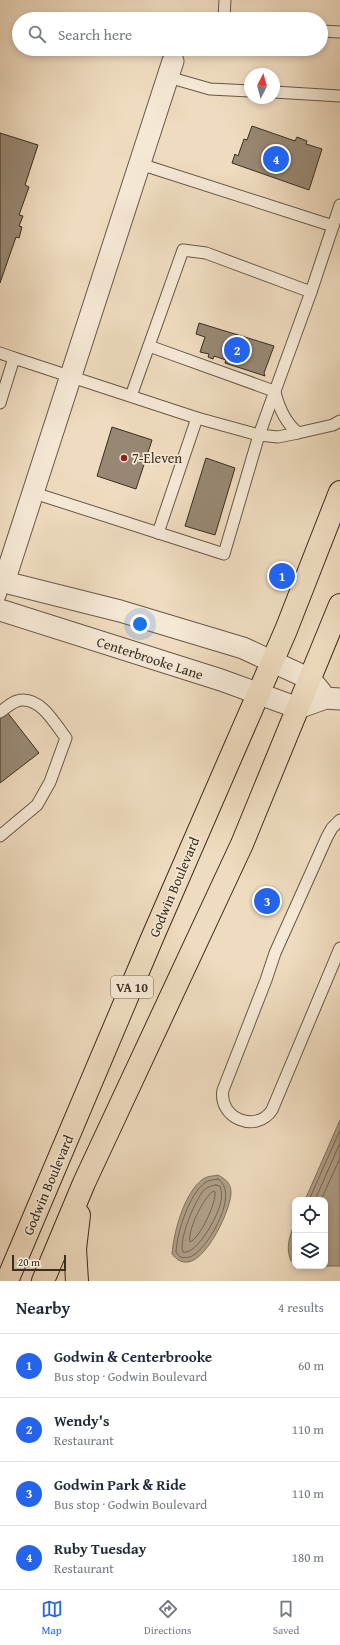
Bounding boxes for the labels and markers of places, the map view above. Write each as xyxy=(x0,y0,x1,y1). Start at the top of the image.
pin: 4 xyxy=(263,144,289,174)
pin: 2 xyxy=(224,335,250,365)
place label: 7-Eleven xyxy=(132,448,182,468)
marker: 7-Eleven xyxy=(119,453,129,463)
pin: 1 xyxy=(269,561,295,591)
pin: 3 xyxy=(254,886,280,916)

